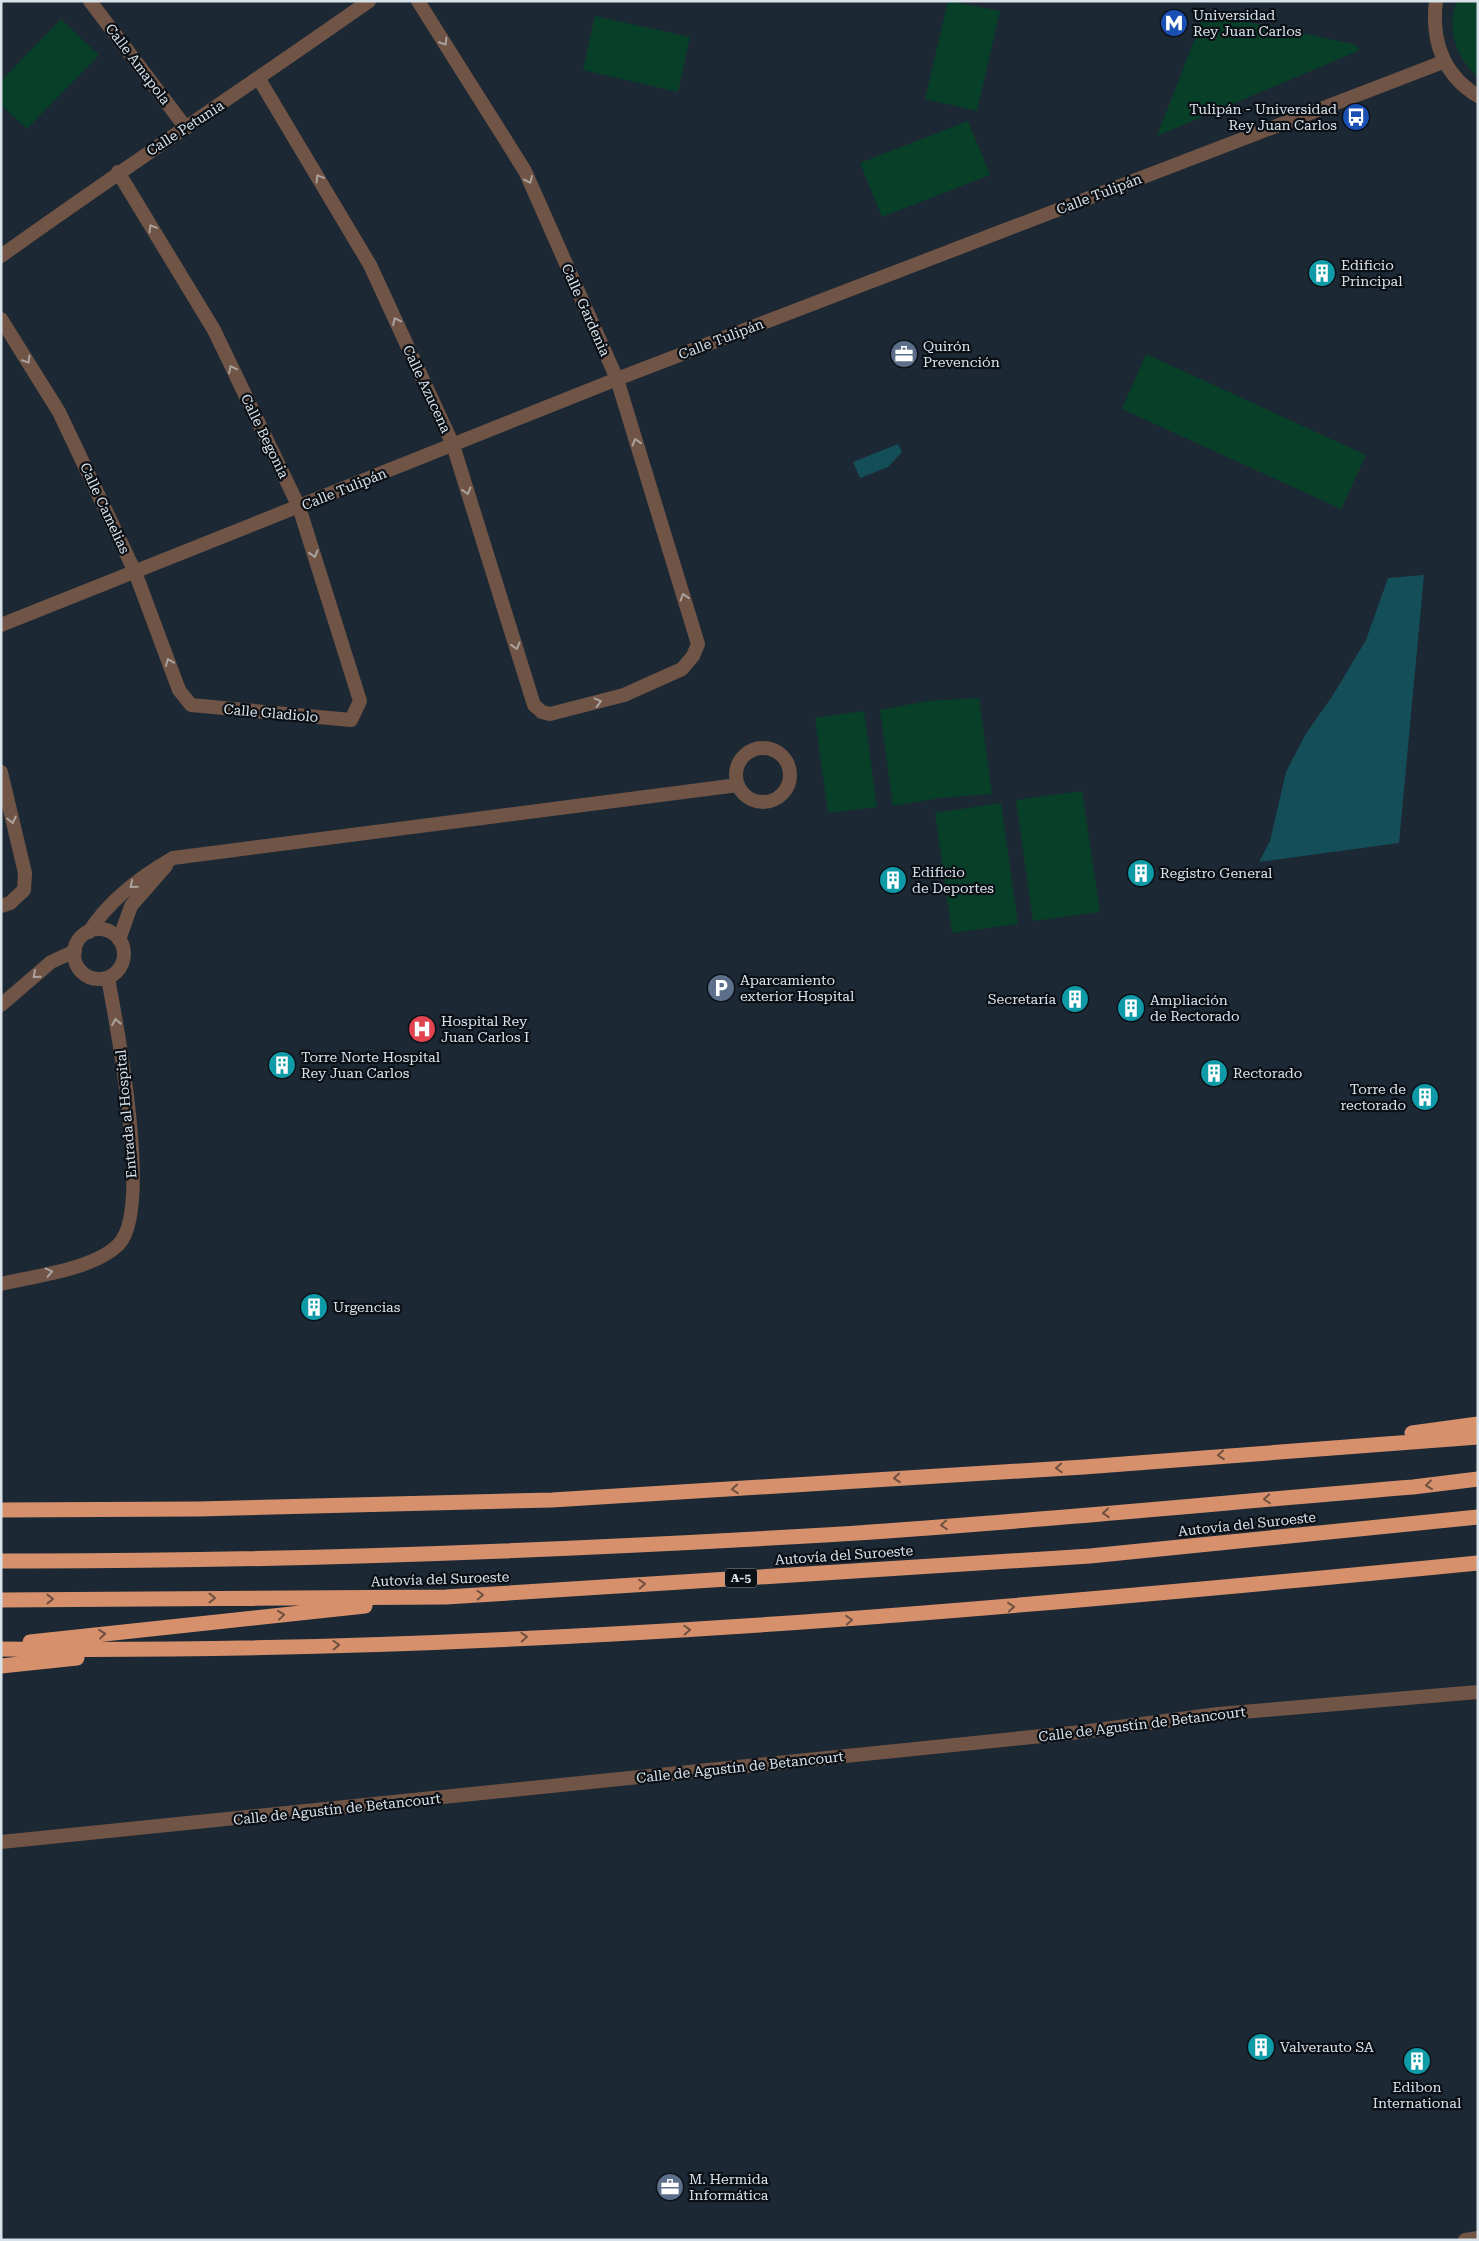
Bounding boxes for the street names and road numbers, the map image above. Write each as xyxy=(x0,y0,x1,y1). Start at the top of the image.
street label: Calle Amapola xyxy=(102,20,174,108)
street label: Calle Petunia xyxy=(143,97,227,159)
street label: Calle Tulipán xyxy=(1054,170,1144,218)
street label: Calle Gardenia xyxy=(558,261,614,359)
street label: Calle Tulipán xyxy=(676,315,766,363)
street label: Calle Azucena xyxy=(400,343,454,436)
street label: Calle Begonia xyxy=(238,391,293,481)
street label: Calle Camelias xyxy=(77,460,133,556)
street label: Calle Tulipán xyxy=(299,465,389,513)
street label: Calle Gladiolo xyxy=(223,701,319,725)
street label: Entrada al Hospital xyxy=(112,1048,140,1179)
street label: Autovía del Suroeste xyxy=(1177,1509,1317,1539)
street label: Autovía del Suroeste xyxy=(774,1542,914,1568)
street label: Autovía del Suroeste xyxy=(370,1569,510,1589)
road number: A-5 xyxy=(725,1569,757,1588)
street label: Calle de Agustín de Betancourt xyxy=(1037,1703,1247,1745)
street label: Calle de Agustín de Betancourt xyxy=(635,1748,845,1786)
street label: Calle de Agustín de Betancourt xyxy=(232,1790,442,1828)

